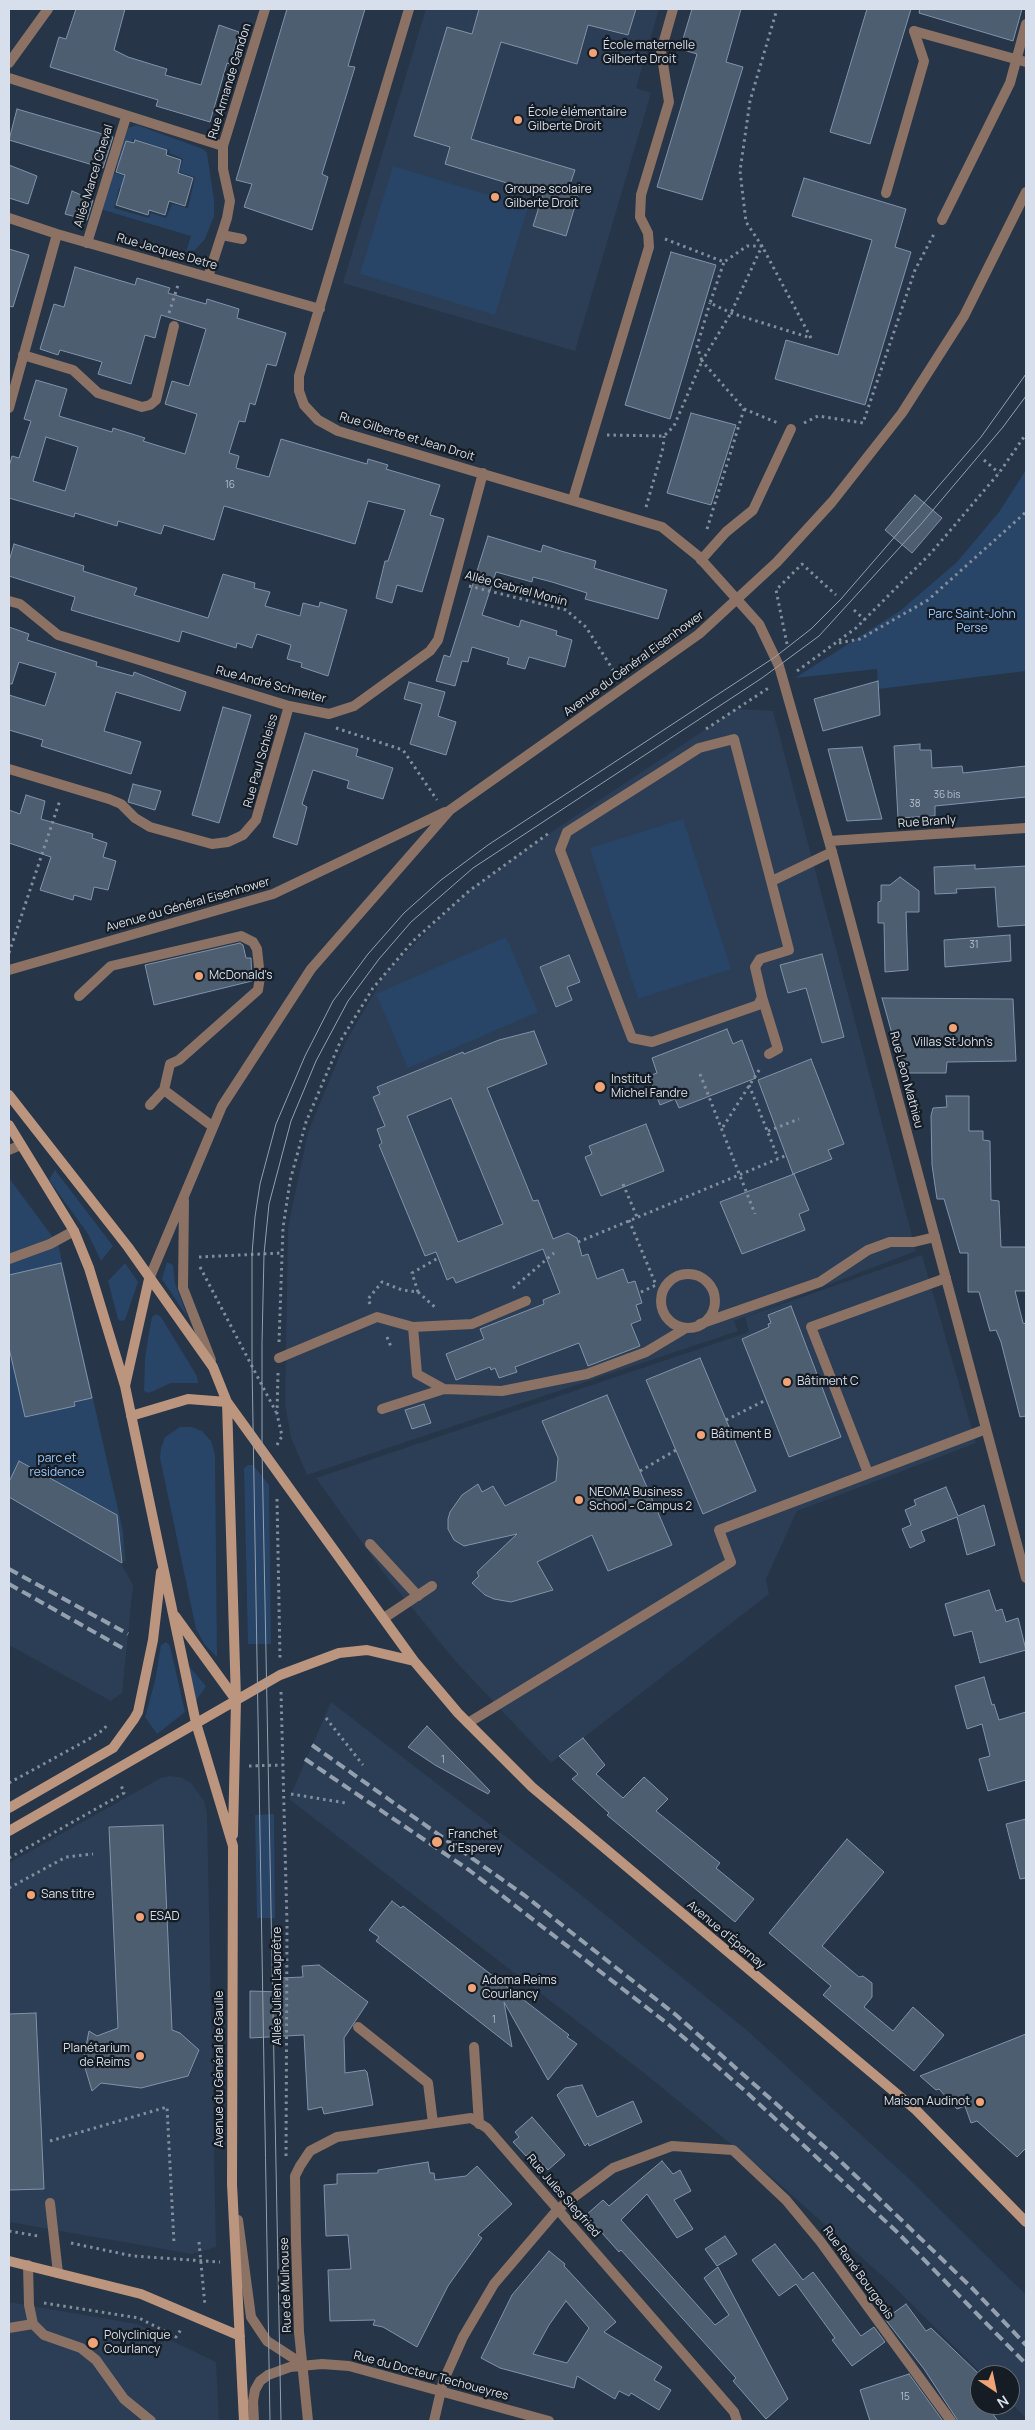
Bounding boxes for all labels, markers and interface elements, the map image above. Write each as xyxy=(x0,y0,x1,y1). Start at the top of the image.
street label: Rue Armande Gandon xyxy=(206,21,254,141)
place label: École maternelle Gilberte Droit xyxy=(603,39,695,67)
marker: École maternelle Gilberte Droit xyxy=(587,47,599,59)
place label: École élémentaire Gilberte Droit xyxy=(528,106,627,134)
marker: École élémentaire Gilberte Droit xyxy=(512,114,524,126)
street label: Allée Marcel Cheval xyxy=(71,123,117,229)
place label: Groupe scolaire Gilberte Droit xyxy=(505,183,592,211)
marker: Groupe scolaire Gilberte Droit xyxy=(489,191,501,203)
street label: Rue Jacques Detre xyxy=(115,231,219,273)
street label: Rue Gilberte et Jean Droit xyxy=(338,410,476,464)
house number: 16 xyxy=(225,479,235,491)
street label: Allée Gabriel Monin xyxy=(463,568,569,610)
street label: Avenue du Général Eisenhower xyxy=(561,608,707,720)
park label: Parc Saint-John Perse xyxy=(928,608,1016,636)
street label: Rue André Schneiter xyxy=(214,663,328,707)
street label: Rue Paul Schleiss xyxy=(241,713,281,809)
house number: 36 bis xyxy=(933,789,961,801)
house number: 38 xyxy=(909,798,921,810)
street label: Rue Branly xyxy=(897,813,957,831)
street label: Avenue du Général Eisenhower xyxy=(104,875,272,935)
house number: 31 xyxy=(969,939,979,951)
place label: McDonald's xyxy=(209,969,272,983)
marker: McDonald's xyxy=(193,970,205,982)
marker: Villas St John's xyxy=(947,1022,959,1034)
street label: Rue Léon Mathieu xyxy=(886,1030,926,1130)
place label: Villas St John's xyxy=(913,1036,993,1050)
place label: Institut Michel Fandre xyxy=(611,1073,688,1101)
marker: Institut Michel Fandre xyxy=(593,1080,607,1094)
place label: Bâtiment C xyxy=(797,1375,859,1389)
marker: Bâtiment C xyxy=(781,1376,793,1388)
place label: Bâtiment B xyxy=(711,1428,771,1442)
marker: Bâtiment B xyxy=(695,1429,707,1441)
park label: parc et residence xyxy=(30,1452,84,1480)
place label: NEOMA Business School - Campus 2 xyxy=(589,1486,692,1514)
marker: NEOMA Business School - Campus 2 xyxy=(573,1494,585,1506)
house number: 1 xyxy=(441,1754,445,1766)
place label: Franchet d'Esperey xyxy=(448,1828,502,1856)
marker: Franchet d'Esperey xyxy=(430,1835,444,1849)
place label: Sans titre xyxy=(41,1888,95,1902)
marker: Sans titre xyxy=(25,1889,37,1901)
street label: Avenue d'Épernay xyxy=(684,1898,768,1972)
place label: ESAD xyxy=(150,1910,180,1924)
marker: ESAD xyxy=(134,1911,146,1923)
street label: Allée Julien Lauprêtre xyxy=(271,1927,285,2045)
place label: Adoma Reims Courlancy xyxy=(482,1974,557,2002)
marker: Adoma Reims Courlancy xyxy=(466,1982,478,1994)
street label: Avenue du Général de Gaulle xyxy=(213,1991,227,2147)
house number: 1 xyxy=(492,2014,496,2026)
place label: Planétarium de Reims xyxy=(63,2042,130,2070)
marker: Planétarium de Reims xyxy=(134,2050,146,2062)
place label: Maison Audinot xyxy=(884,2095,970,2109)
marker: Maison Audinot xyxy=(974,2096,986,2108)
street label: Rue Jules Siegfried xyxy=(523,2152,603,2240)
street label: Rue René Bourgeois xyxy=(820,2224,896,2322)
street label: Rue de Mulhouse xyxy=(277,2237,295,2333)
place label: Polyclinique Courlancy xyxy=(104,2329,170,2357)
marker: Polyclinique Courlancy xyxy=(86,2336,100,2350)
street label: Rue du Docteur Techoueyres xyxy=(352,2348,510,2404)
north arrow xyxy=(970,2365,1020,2415)
house number: 15 xyxy=(900,2391,910,2403)
text: N xyxy=(994,2391,1013,2413)

